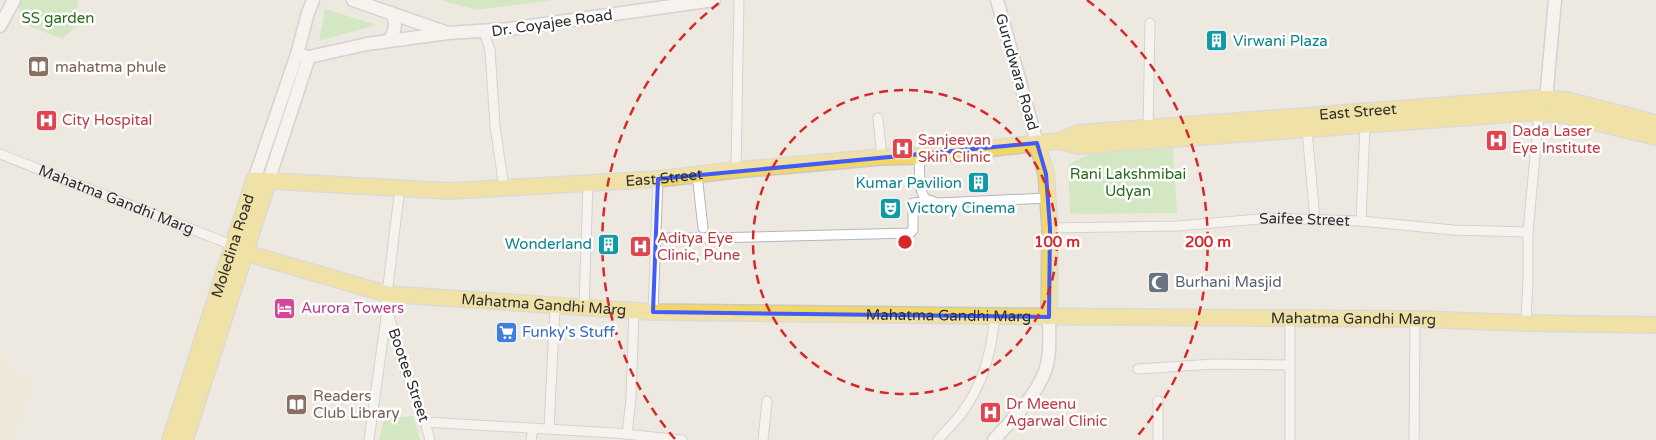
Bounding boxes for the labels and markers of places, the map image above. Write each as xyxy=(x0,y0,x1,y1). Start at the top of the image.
building icon: Virwani Plaza xyxy=(1205,29,1229,53)
place label: Virwani Plaza xyxy=(1233,32,1328,50)
library icon: mahatma phule xyxy=(27,55,51,79)
place label: mahatma phule xyxy=(55,58,166,76)
hospital icon: City Hospital xyxy=(34,108,58,132)
place label: City Hospital xyxy=(62,111,152,129)
place label: Dada Laser Eye Institute xyxy=(1512,122,1601,157)
hospital icon: Dada Laser Eye Institute xyxy=(1484,128,1508,152)
place label: Sanjeevan Skin Clinic xyxy=(918,131,991,166)
hospital icon: Sanjeevan Skin Clinic xyxy=(890,137,914,161)
building icon: Kumar Pavilion xyxy=(966,171,990,195)
place label: Kumar Pavilion xyxy=(856,174,962,192)
theatre icon: Victory Cinema xyxy=(879,196,903,220)
place label: Victory Cinema xyxy=(907,199,1015,217)
place label: Aditya Eye Clinic, Pune xyxy=(657,229,740,264)
building icon: Wonderland xyxy=(596,232,620,256)
centre of rings xyxy=(896,233,914,251)
place label: Wonderland xyxy=(505,235,592,253)
hospital icon: Aditya Eye Clinic, Pune xyxy=(629,235,653,259)
mosque icon: Burhani Masjid xyxy=(1147,270,1171,294)
place label: Burhani Masjid xyxy=(1175,273,1282,291)
hotel icon: Aurora Towers xyxy=(273,296,297,320)
place label: Aurora Towers xyxy=(301,299,404,317)
supermarket icon: Funky's Stuff xyxy=(494,320,518,344)
place label: Funky's Stuff xyxy=(522,323,615,341)
place label: Readers Club Library xyxy=(313,387,399,422)
library icon: Readers Club Library xyxy=(285,393,309,417)
place label: Dr Meenu Agarwal Clinic xyxy=(1006,395,1107,430)
hospital icon: Dr Meenu Agarwal Clinic xyxy=(978,401,1002,425)

